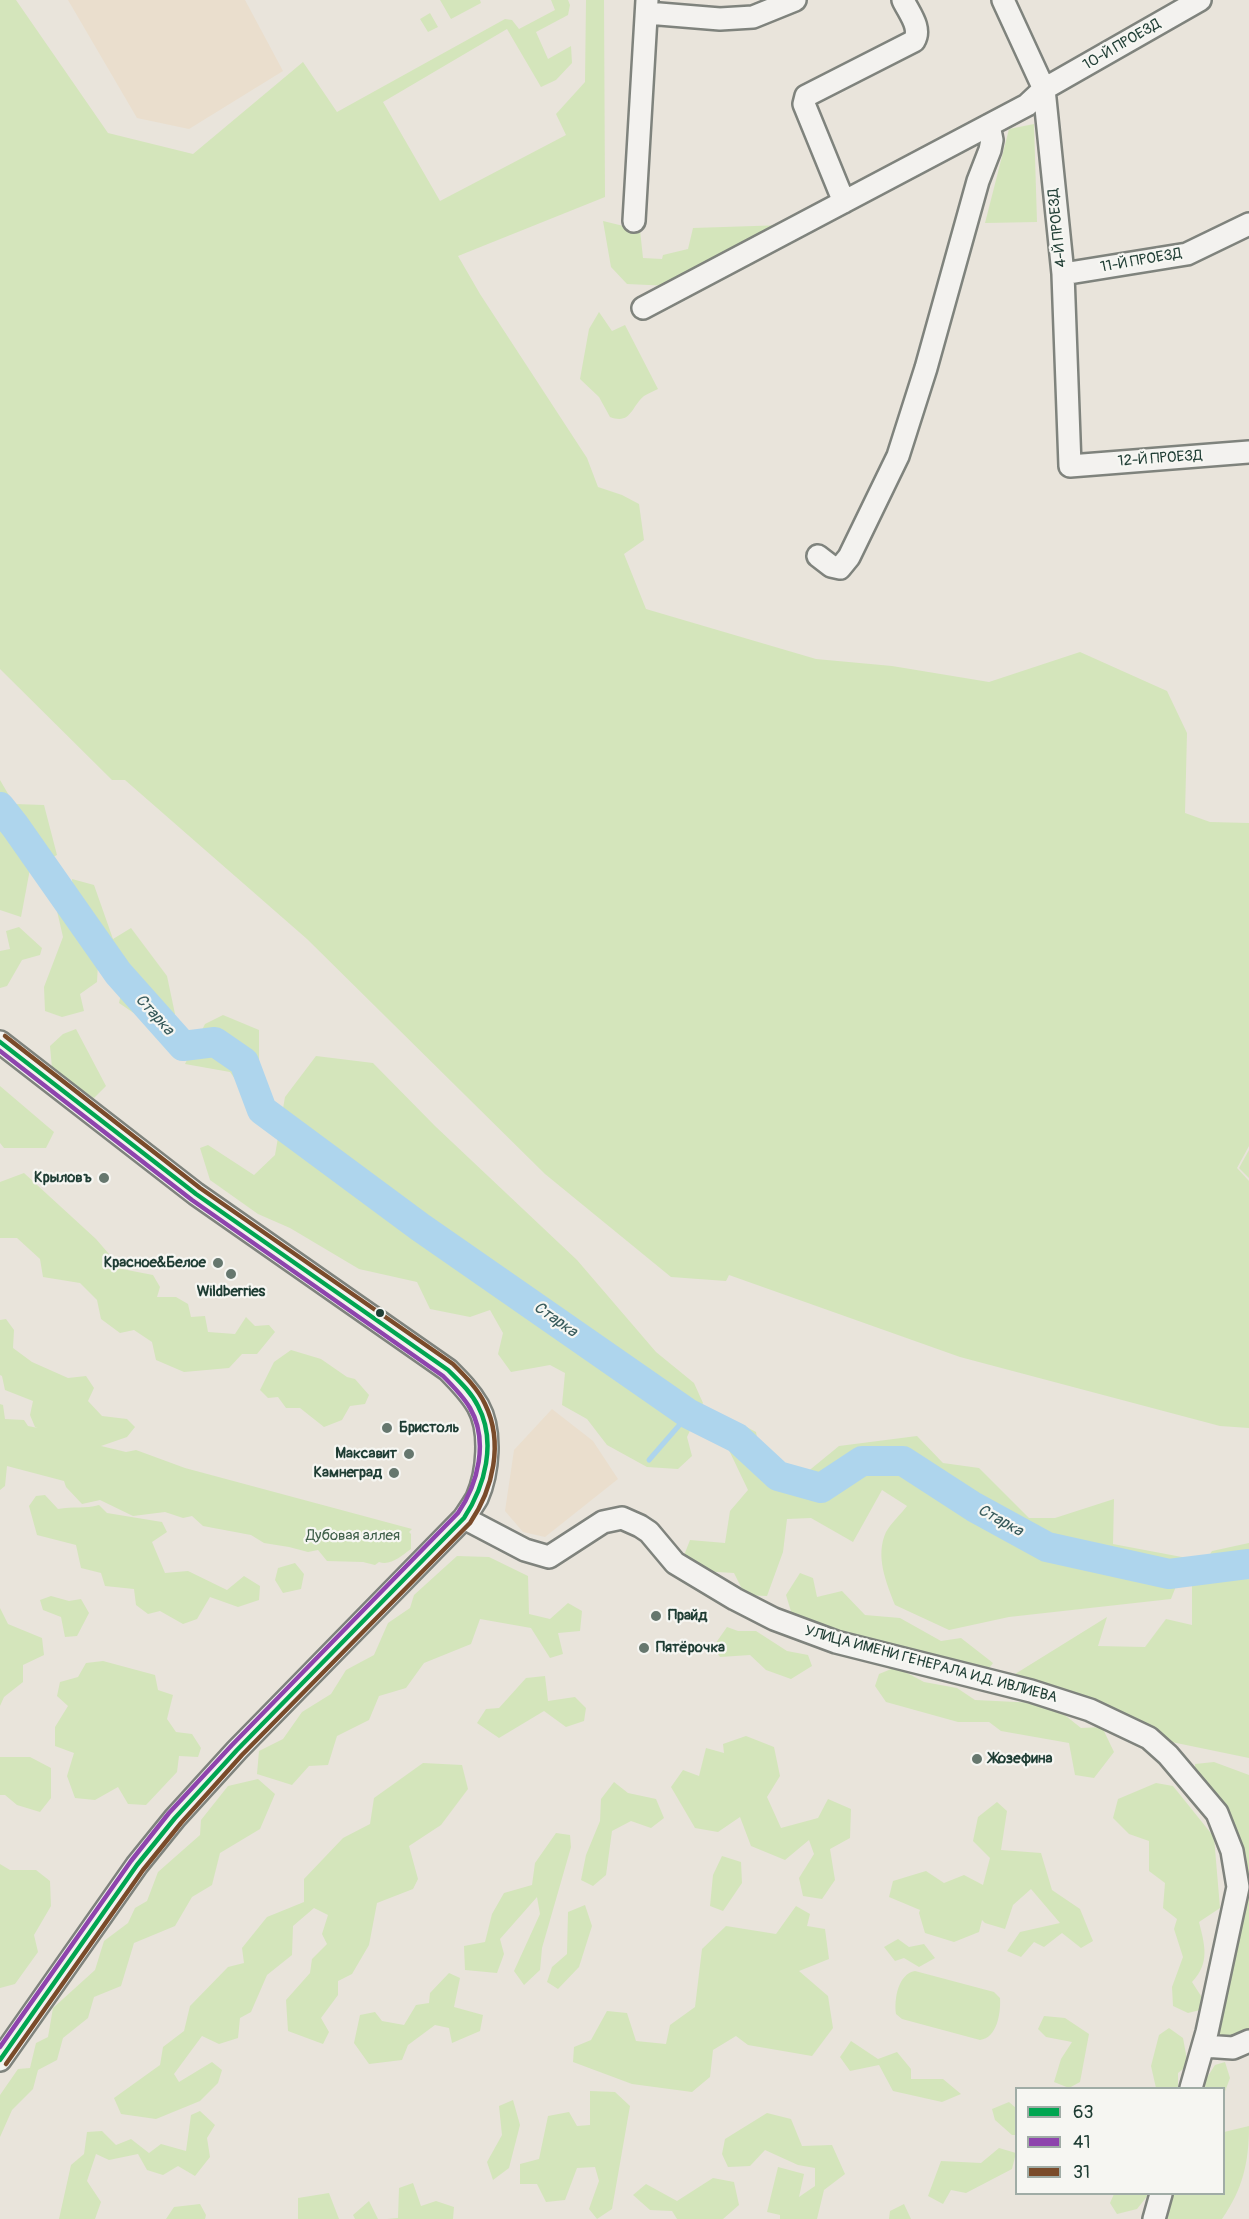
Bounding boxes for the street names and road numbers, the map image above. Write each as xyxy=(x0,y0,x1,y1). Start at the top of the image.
street label: 10-Й ПРОЕЗД xyxy=(1080,16,1164,74)
street label: 4-Й ПРОЕЗД xyxy=(1045,188,1071,268)
street label: 11-Й ПРОЕЗД xyxy=(1099,245,1183,277)
street label: 12-Й ПРОЕЗД xyxy=(1117,447,1203,471)
street label: УЛИЦА ИМЕНИ ГЕНЕРАЛА И.Д. ИВЛИЕВА xyxy=(803,1623,1059,1707)

